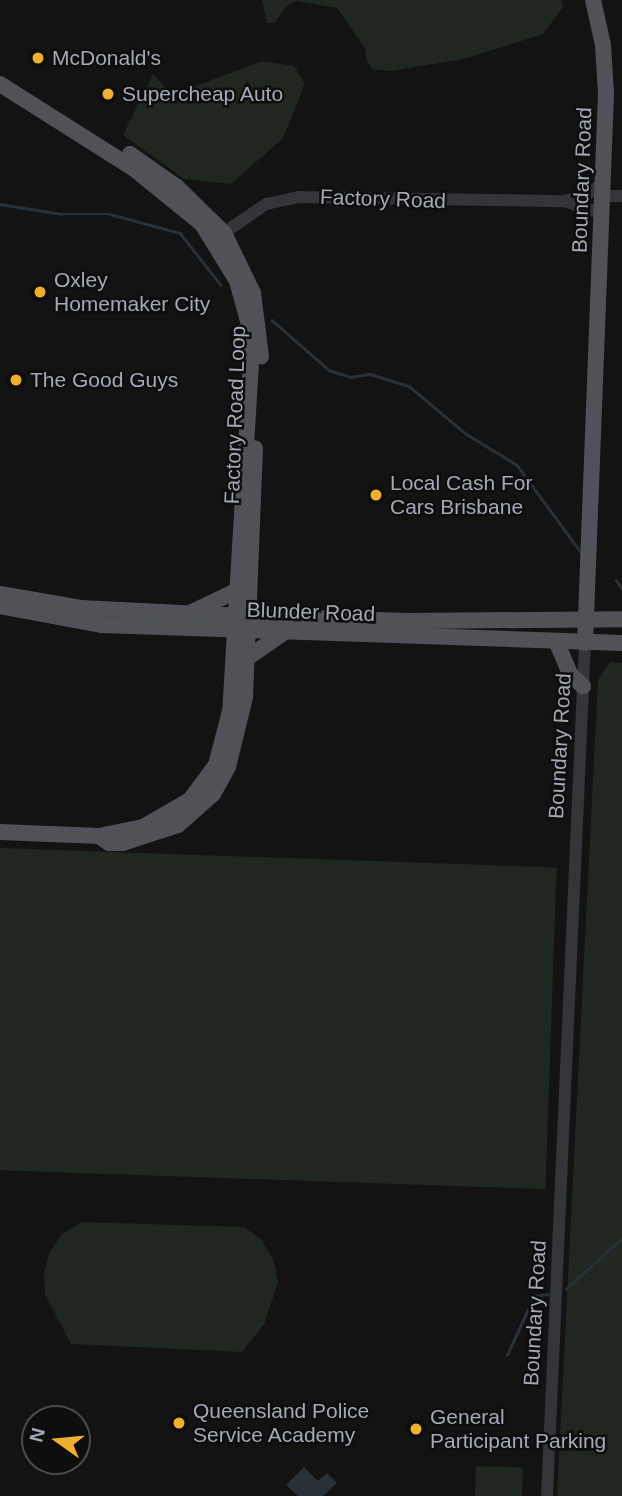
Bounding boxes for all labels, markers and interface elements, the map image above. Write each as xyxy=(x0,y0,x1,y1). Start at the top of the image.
place label: McDonald's xyxy=(52,45,161,71)
marker: McDonald's xyxy=(30,50,46,66)
place label: Supercheap Auto xyxy=(122,81,284,107)
marker: Supercheap Auto xyxy=(100,86,116,102)
street label: Boundary Road xyxy=(567,107,597,253)
street label: Factory Road xyxy=(320,184,446,214)
place label: Oxley Homemaker City xyxy=(54,267,210,317)
marker: Oxley Homemaker City xyxy=(32,284,48,300)
street label: Factory Road Loop xyxy=(219,325,251,505)
place label: The Good Guys xyxy=(30,367,178,393)
marker: The Good Guys xyxy=(8,372,24,388)
place label: Local Cash For Cars Brisbane xyxy=(390,470,532,520)
marker: Local Cash For Cars Brisbane xyxy=(368,487,384,503)
street label: Blunder Road xyxy=(246,597,376,627)
street label: Boundary Road xyxy=(544,672,576,820)
street label: Boundary Road xyxy=(519,1239,551,1387)
place label: Queensland Police Service Academy xyxy=(193,1398,369,1448)
place label: General Participant Parking xyxy=(430,1404,606,1454)
north arrow xyxy=(21,1405,91,1475)
marker: Queensland Police Service Academy xyxy=(171,1415,187,1431)
marker: General Participant Parking xyxy=(408,1421,424,1437)
text: N xyxy=(25,1426,49,1444)

